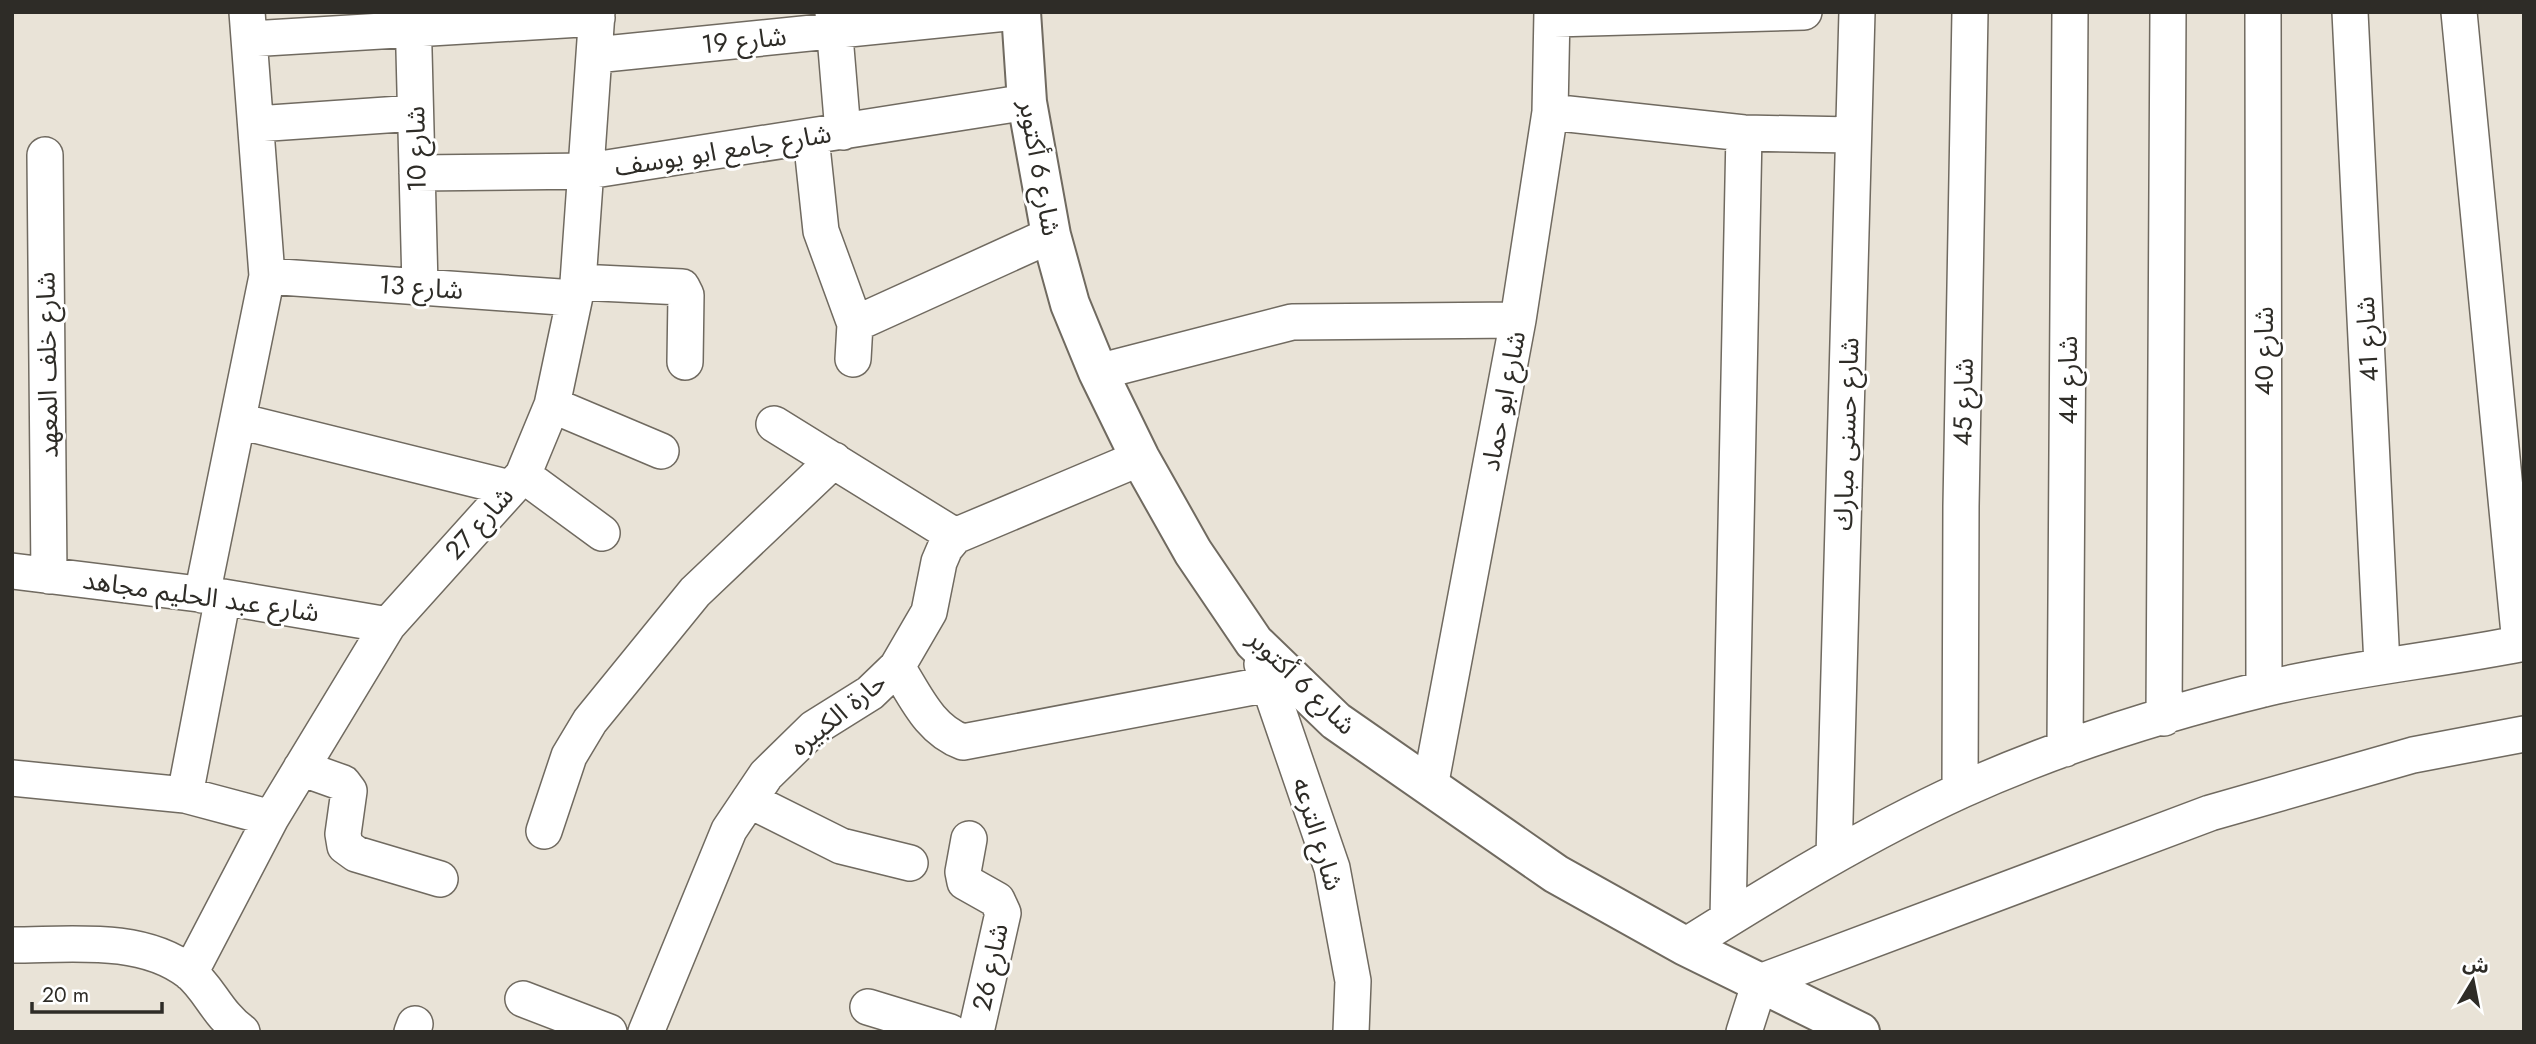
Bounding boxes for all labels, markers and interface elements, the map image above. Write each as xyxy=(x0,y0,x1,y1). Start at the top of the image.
street label: شارع 19 xyxy=(700,17,788,63)
street label: شارع 6 أكتوبر xyxy=(1009,96,1071,239)
street label: شارع 10 xyxy=(396,106,436,192)
street label: شارع جامع ابو يوسف xyxy=(612,114,834,187)
street label: شارع 13 xyxy=(378,265,464,309)
street label: شارع خلف المعهد xyxy=(26,271,68,459)
street label: شارع 41 xyxy=(2346,295,2388,383)
street label: شارع 40 xyxy=(2245,306,2283,396)
street label: شارع ابو حماد xyxy=(1471,328,1535,474)
street label: شارع 44 xyxy=(2049,336,2087,424)
street label: شارع حسنى مبارك xyxy=(1824,337,1868,531)
street label: شارع 45 xyxy=(1943,358,1983,446)
street label: شارع 27 xyxy=(436,478,522,568)
street label: شارع عبد الحليم مجاهد xyxy=(80,561,322,632)
street label: شارع 6 أكتوبر xyxy=(1239,620,1365,743)
street label: حارة الكبيره xyxy=(782,663,894,765)
street label: شارع الترعه xyxy=(1283,773,1353,895)
street label: شارع 26 xyxy=(962,920,1018,1014)
north arrow xyxy=(2438,946,2508,1016)
text: ش xyxy=(2461,949,2491,980)
scale bar xyxy=(32,970,161,1014)
text: 20 m xyxy=(42,980,89,1010)

